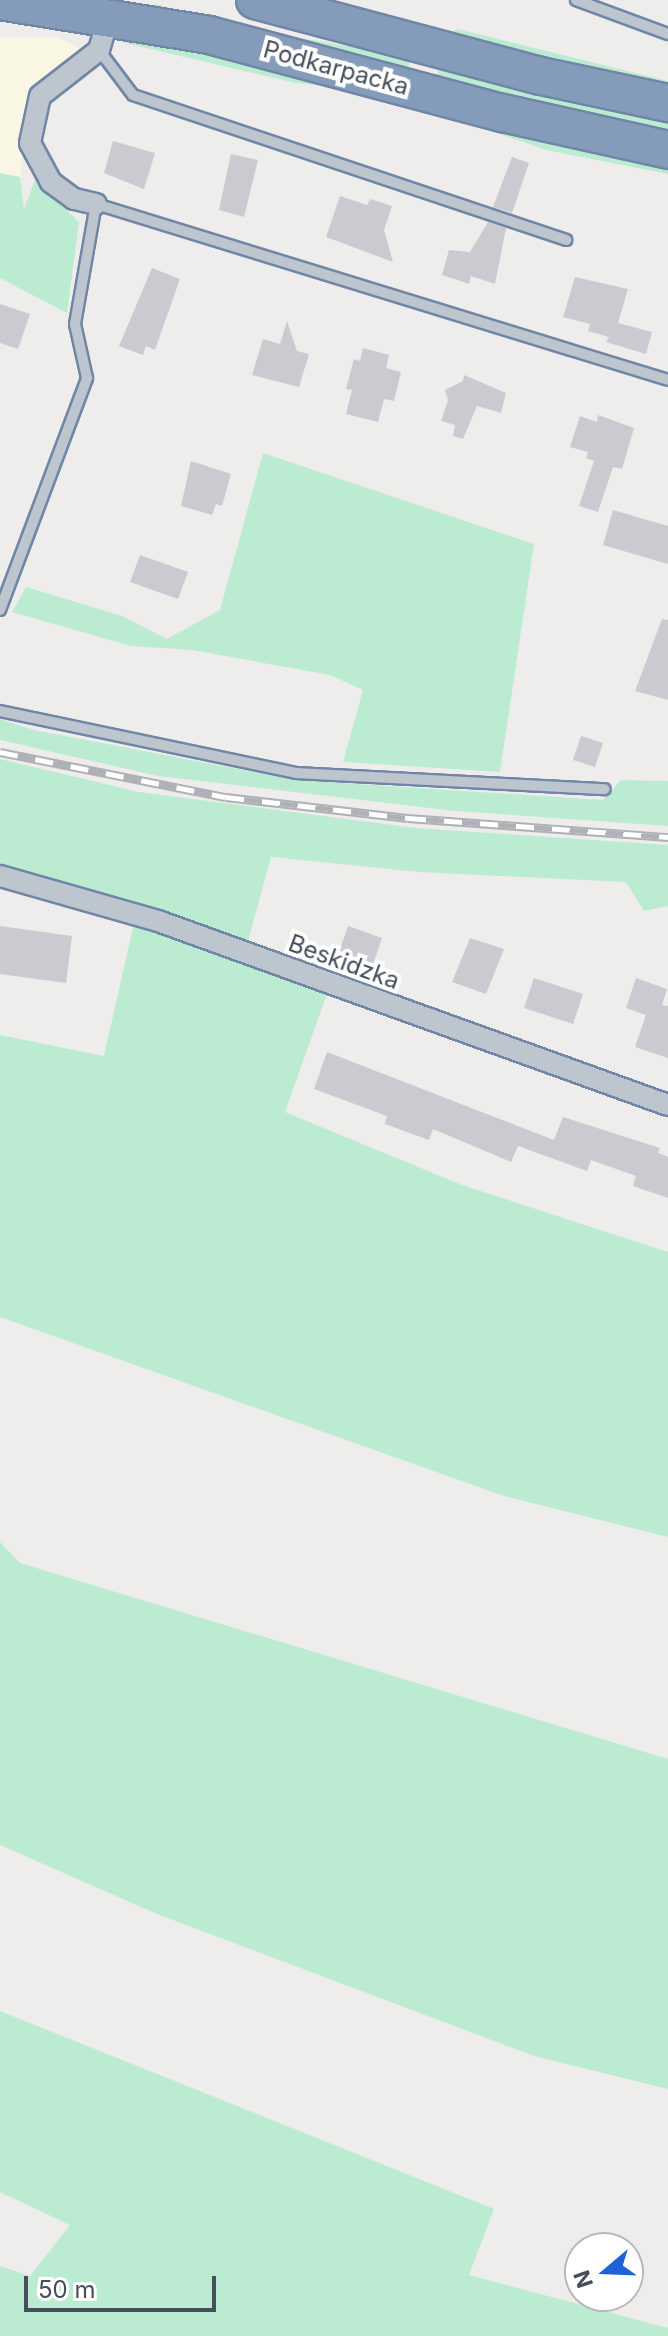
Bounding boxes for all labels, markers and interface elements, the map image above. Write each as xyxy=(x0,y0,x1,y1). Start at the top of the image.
street label: Podkarpacka xyxy=(260,35,412,101)
street label: Beskidzka xyxy=(285,929,403,995)
north arrow xyxy=(564,2232,644,2312)
scale bar xyxy=(28,2260,220,2310)
text: N xyxy=(568,2267,598,2291)
text: 50 m xyxy=(38,2275,96,2304)

